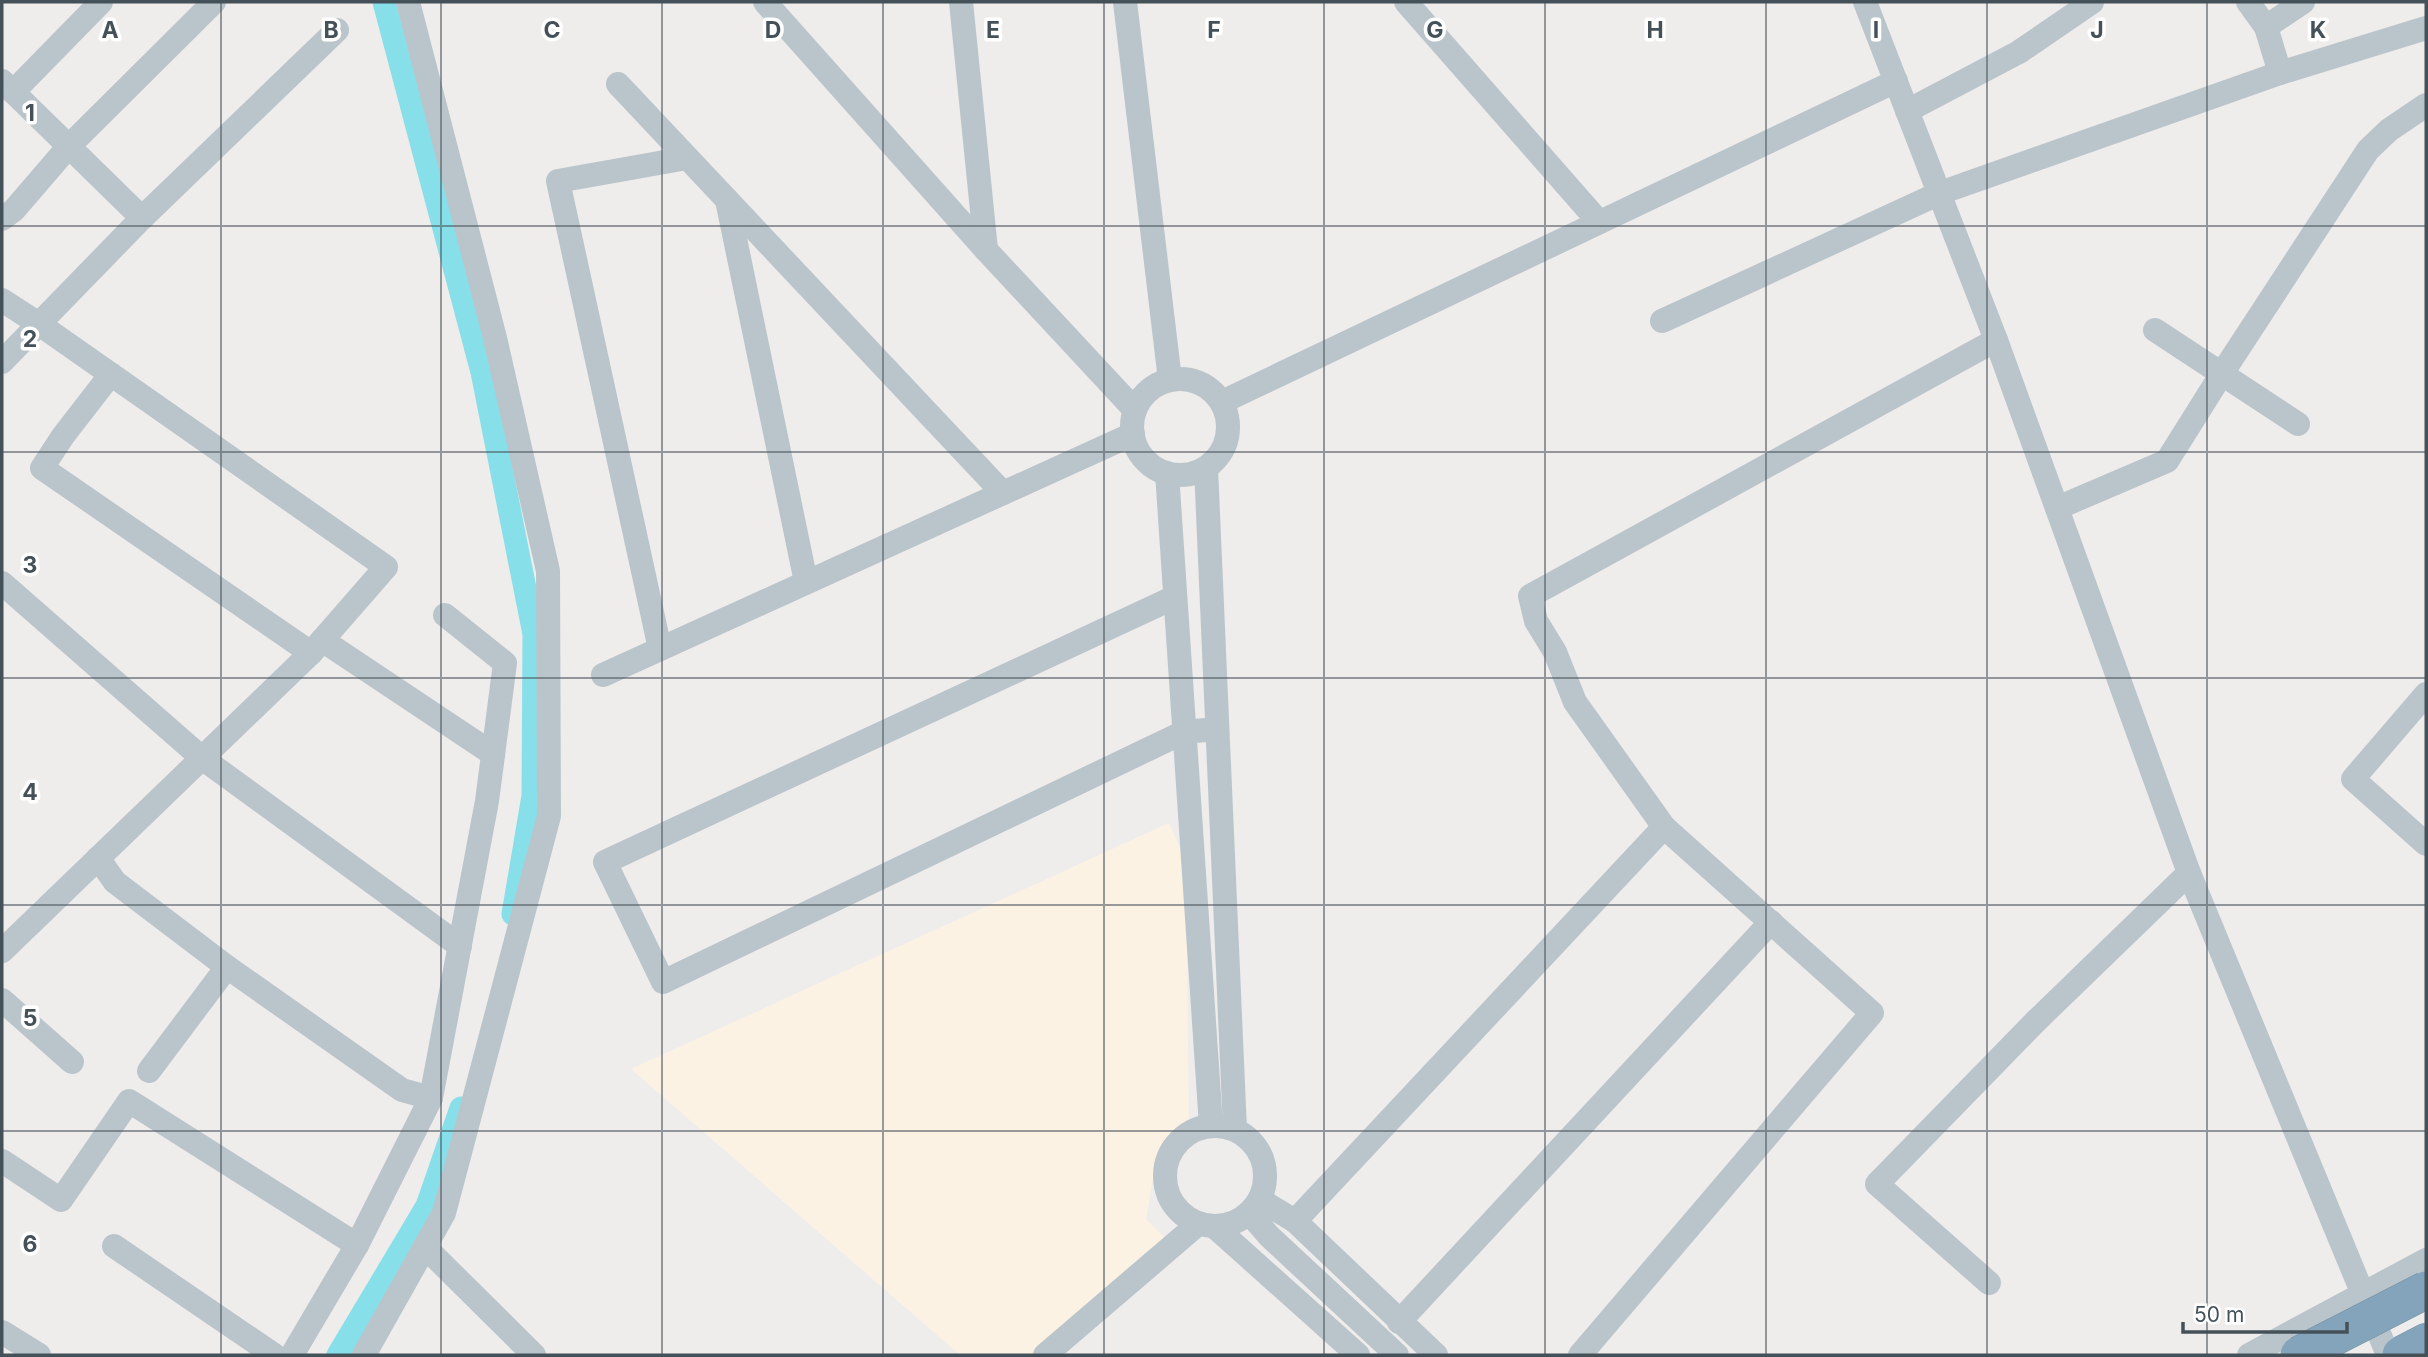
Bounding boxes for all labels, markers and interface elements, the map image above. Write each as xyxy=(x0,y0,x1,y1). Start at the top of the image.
text: A xyxy=(101,16,119,44)
text: B xyxy=(323,16,339,44)
text: C xyxy=(543,16,561,44)
text: D xyxy=(765,16,781,44)
text: E xyxy=(986,16,1000,44)
text: F xyxy=(1207,16,1221,44)
text: G xyxy=(1426,16,1444,44)
text: H xyxy=(1646,16,1664,44)
text: I xyxy=(1873,16,1879,44)
text: J xyxy=(2090,16,2104,44)
text: K xyxy=(2310,16,2326,44)
text: 1 xyxy=(25,99,35,127)
text: 2 xyxy=(23,325,37,353)
text: 3 xyxy=(23,551,37,579)
text: 4 xyxy=(22,778,38,806)
text: 5 xyxy=(23,1004,37,1032)
text: 6 xyxy=(23,1230,37,1258)
scale bar xyxy=(2183,1290,2348,1334)
text: 50 m xyxy=(2194,1302,2244,1327)

